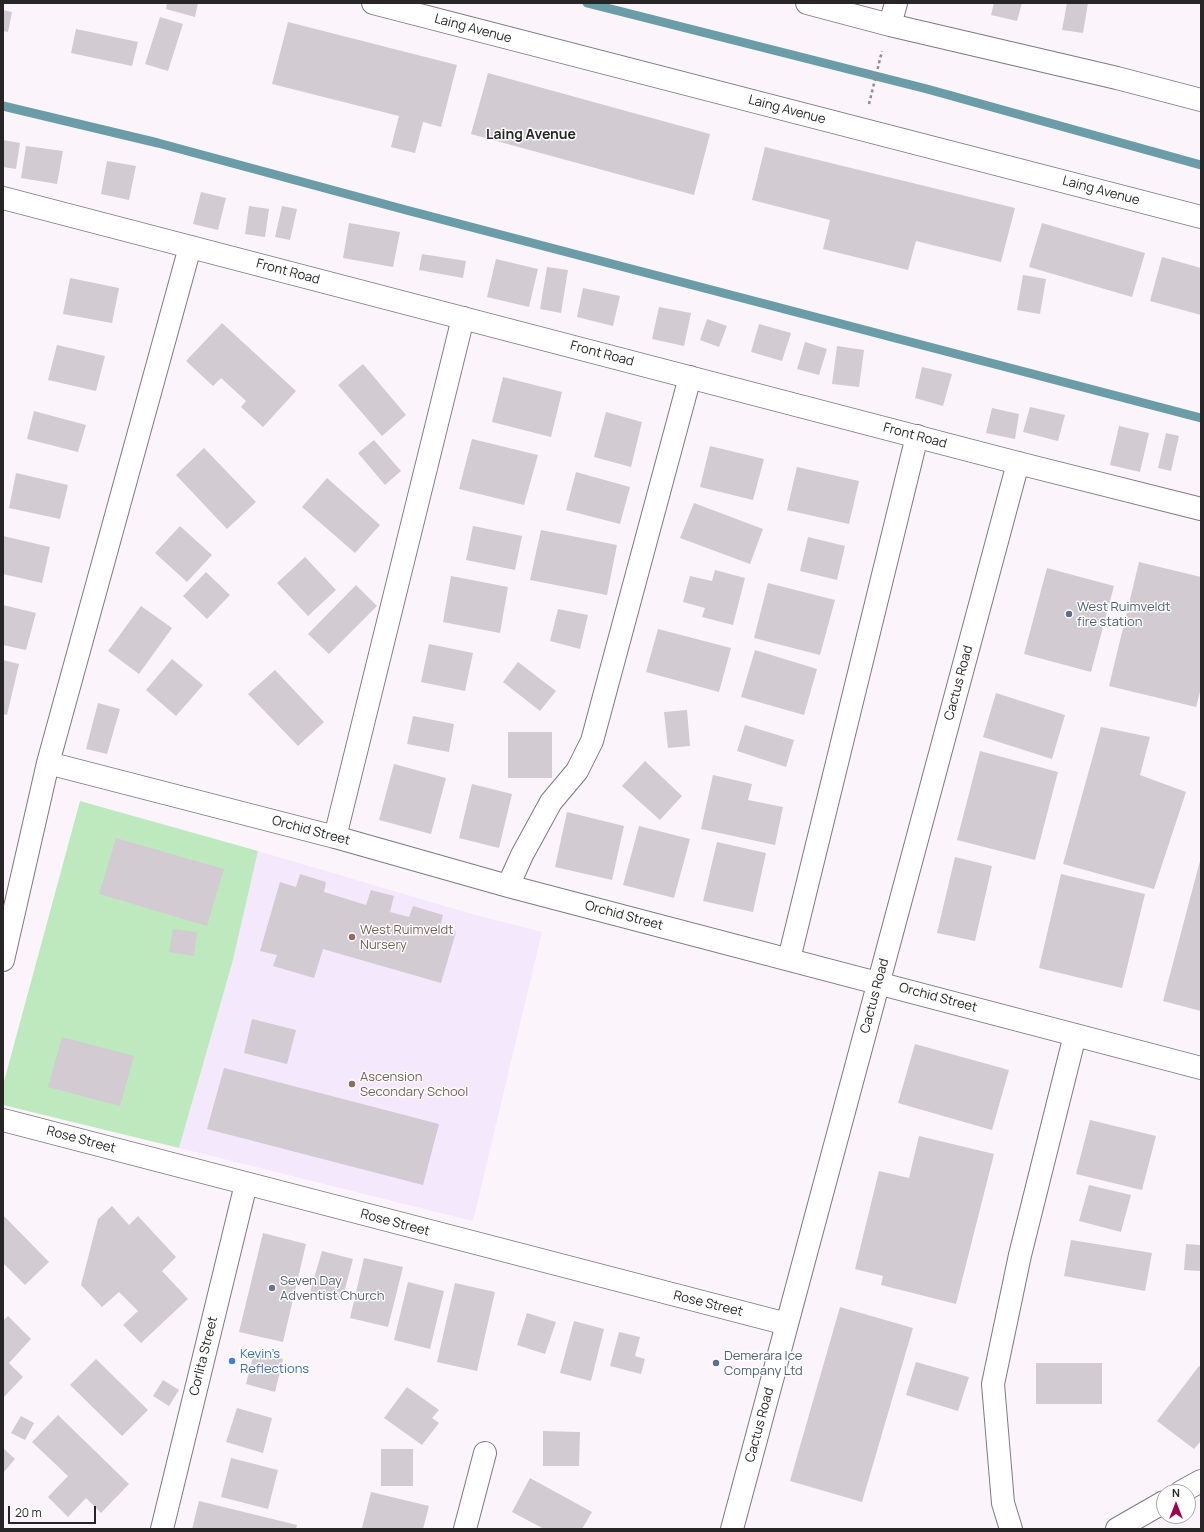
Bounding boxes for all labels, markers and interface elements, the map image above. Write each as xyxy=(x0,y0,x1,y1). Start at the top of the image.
street label: Laing Avenue xyxy=(433,11,513,47)
street label: Laing Avenue xyxy=(747,92,827,128)
district label: Laing Avenue xyxy=(486,127,576,143)
street label: Laing Avenue xyxy=(1061,173,1141,209)
street label: Front Road xyxy=(255,256,321,288)
street label: Front Road xyxy=(569,338,635,370)
street label: Front Road xyxy=(882,420,948,452)
place label: West Ruimveldt fire station xyxy=(1077,599,1170,630)
marker: West Ruimveldt fire station xyxy=(1064,609,1074,619)
street label: Cactus Road xyxy=(942,644,976,722)
street label: Orchid Street xyxy=(270,813,352,849)
street label: Orchid Street xyxy=(583,898,665,934)
place label: West Ruimveldt Nursery xyxy=(360,922,453,953)
marker: West Ruimveldt Nursery xyxy=(347,932,357,942)
street label: Cactus Road xyxy=(858,957,892,1035)
street label: Orchid Street xyxy=(897,980,979,1016)
place label: Ascension Secondary School xyxy=(360,1069,468,1100)
marker: Ascension Secondary School xyxy=(347,1079,357,1089)
street label: Rose Street xyxy=(45,1123,117,1157)
street label: Rose Street xyxy=(359,1206,431,1240)
place label: Seven Day Adventist Church xyxy=(280,1273,385,1304)
marker: Seven Day Adventist Church xyxy=(267,1283,277,1293)
street label: Rose Street xyxy=(672,1288,744,1320)
street label: Corlita Street xyxy=(187,1315,221,1397)
place label: Kevin’s Reflections xyxy=(240,1346,309,1377)
place label: Demerara Ice Company Ltd xyxy=(724,1348,803,1379)
marker: Kevin’s Reflections xyxy=(227,1356,237,1366)
marker: Demerara Ice Company Ltd xyxy=(711,1358,721,1368)
street label: Cactus Road xyxy=(743,1386,777,1464)
north arrow xyxy=(1156,1484,1196,1524)
text: N xyxy=(1172,1485,1180,1500)
scale bar xyxy=(10,1498,98,1524)
text: 20 m xyxy=(15,1504,42,1521)

